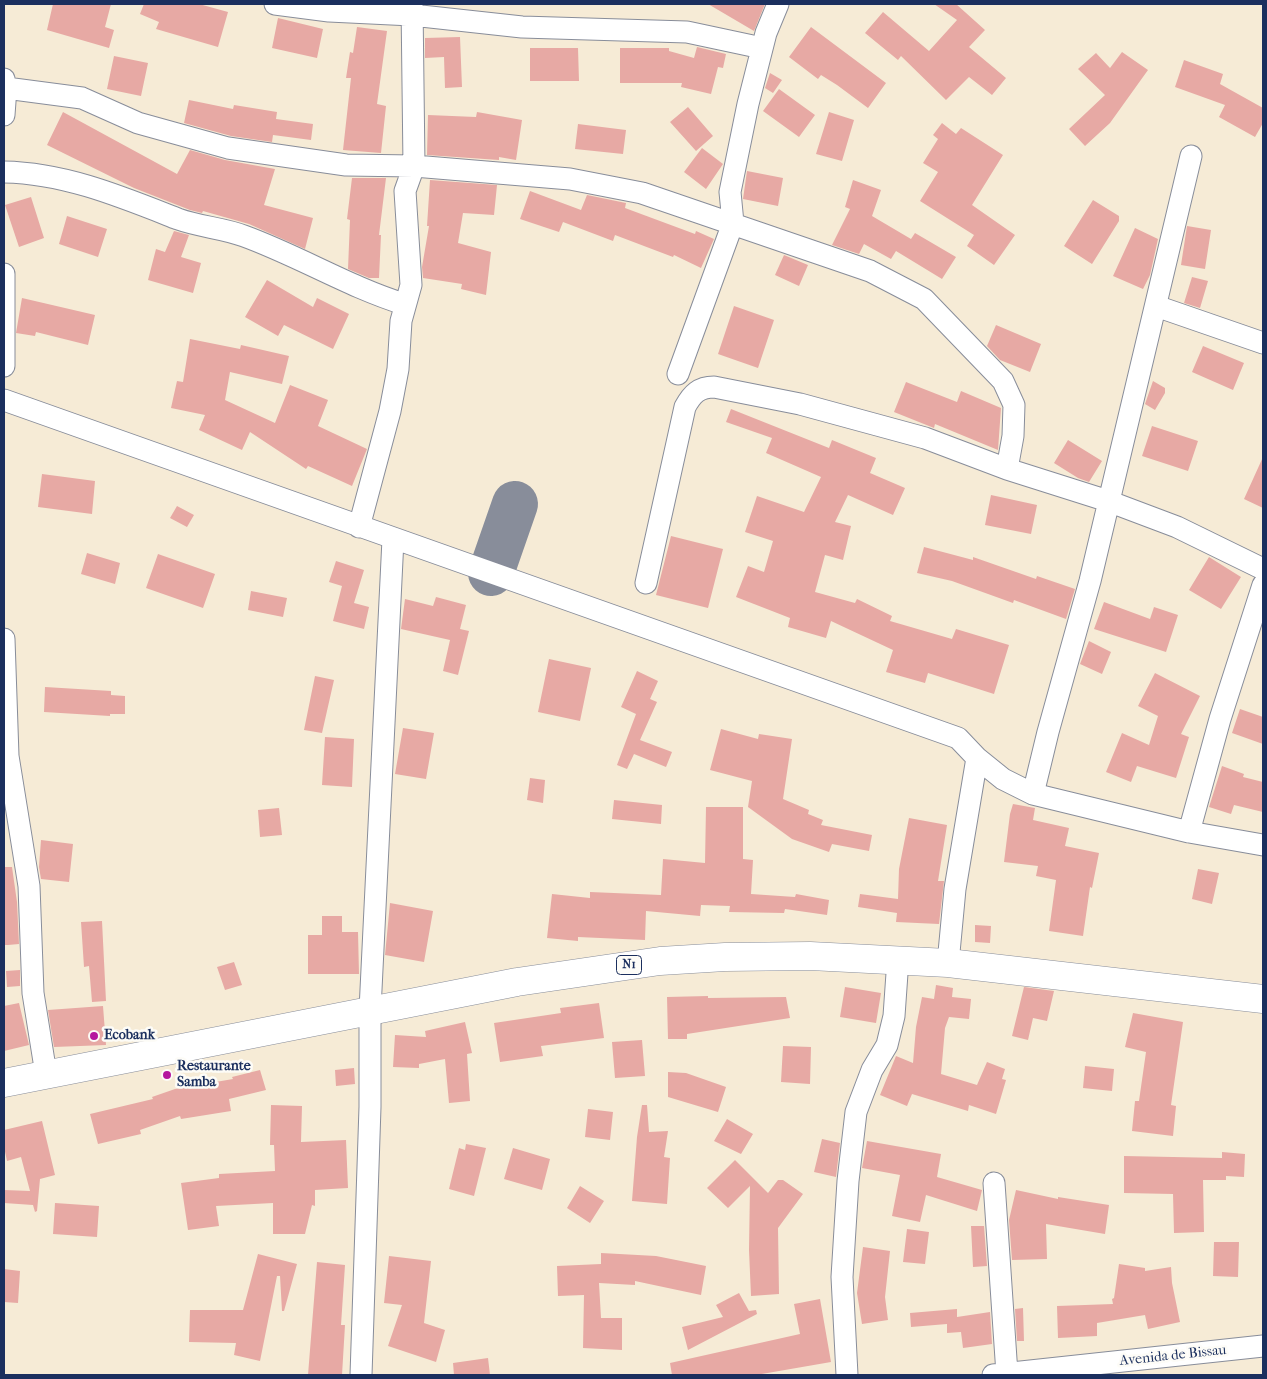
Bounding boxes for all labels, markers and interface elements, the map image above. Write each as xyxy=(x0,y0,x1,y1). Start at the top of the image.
road number: N1 xyxy=(616,956,642,974)
place label: Ecobank xyxy=(104,1028,155,1044)
marker: Ecobank xyxy=(88,1030,100,1042)
place label: Restaurante Samba xyxy=(177,1059,251,1092)
marker: Restaurante Samba xyxy=(161,1069,173,1081)
street label: Avenida de Bissau xyxy=(1119,1342,1227,1370)

